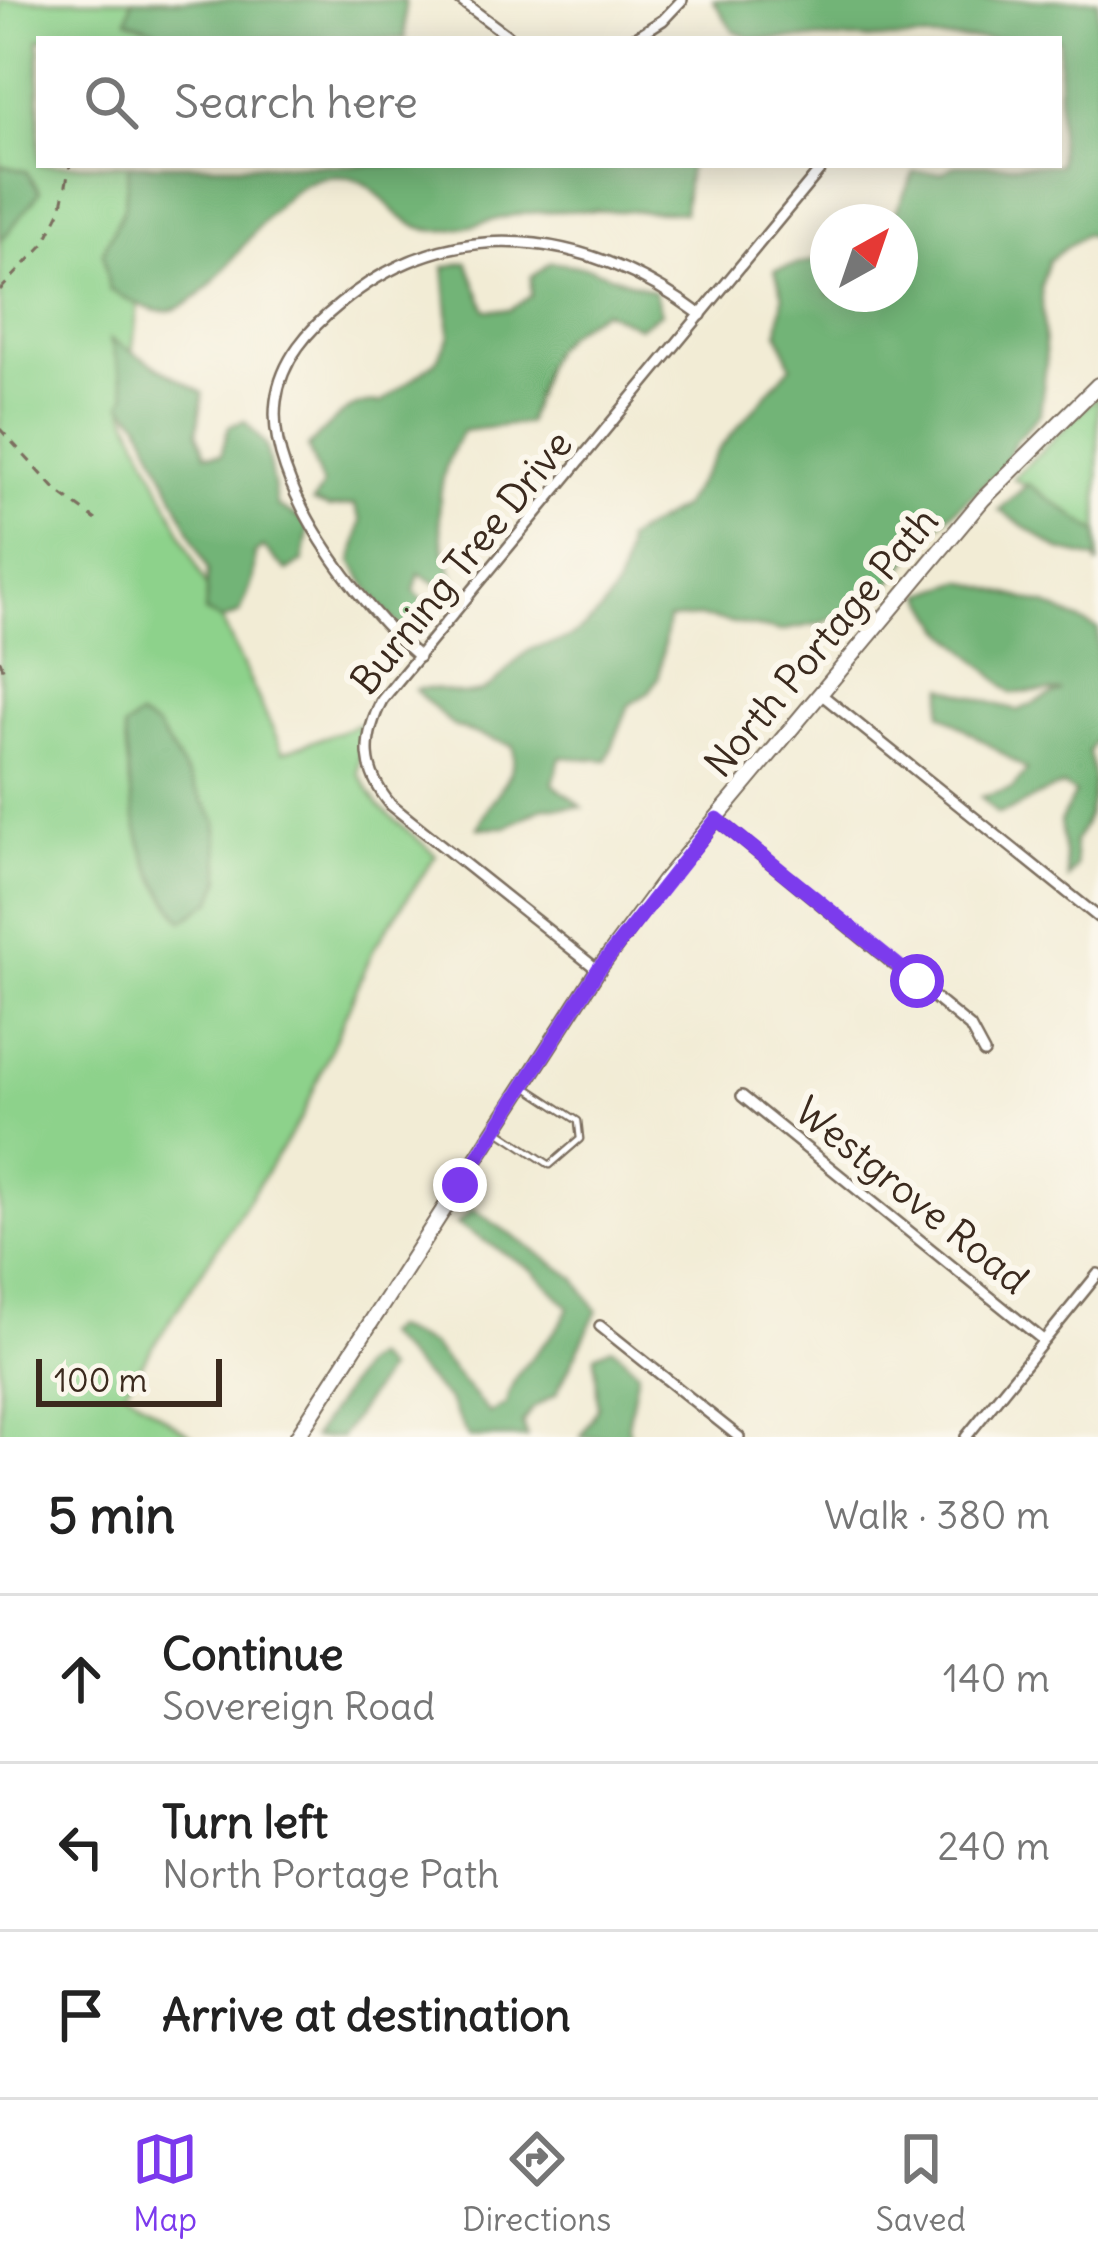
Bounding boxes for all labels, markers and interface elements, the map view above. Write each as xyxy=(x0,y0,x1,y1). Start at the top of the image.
search box xyxy=(36,36,1062,168)
icon: search xyxy=(78,69,144,135)
text: Search here xyxy=(174,74,418,130)
north arrow xyxy=(810,204,918,312)
street label: Burning Tree Drive xyxy=(340,421,583,704)
street label: North Portage Path xyxy=(694,497,949,787)
route start xyxy=(890,954,944,1008)
street label: Westgrove Road xyxy=(785,1086,1038,1304)
route end xyxy=(433,1158,487,1212)
scale bar xyxy=(36,1353,222,1406)
text: 100 m xyxy=(54,1359,147,1401)
text: 5 min xyxy=(48,1483,175,1547)
text: Walk · 380 m xyxy=(824,1491,1050,1540)
text: Continue xyxy=(162,1626,344,1682)
icon: ahead xyxy=(48,1646,114,1712)
text: 140 m xyxy=(943,1654,1050,1703)
text: Sovereign Road xyxy=(162,1682,435,1731)
text: Turn left xyxy=(162,1794,328,1850)
icon: left xyxy=(48,1814,114,1880)
text: 240 m xyxy=(938,1822,1050,1871)
text: North Portage Path xyxy=(162,1850,500,1899)
icon: arrive xyxy=(48,1982,114,2048)
text: Arrive at destination xyxy=(162,1987,571,2043)
tab: Map xyxy=(132,2126,198,2240)
tab: Directions xyxy=(462,2126,611,2240)
tab: Saved xyxy=(876,2126,966,2240)

